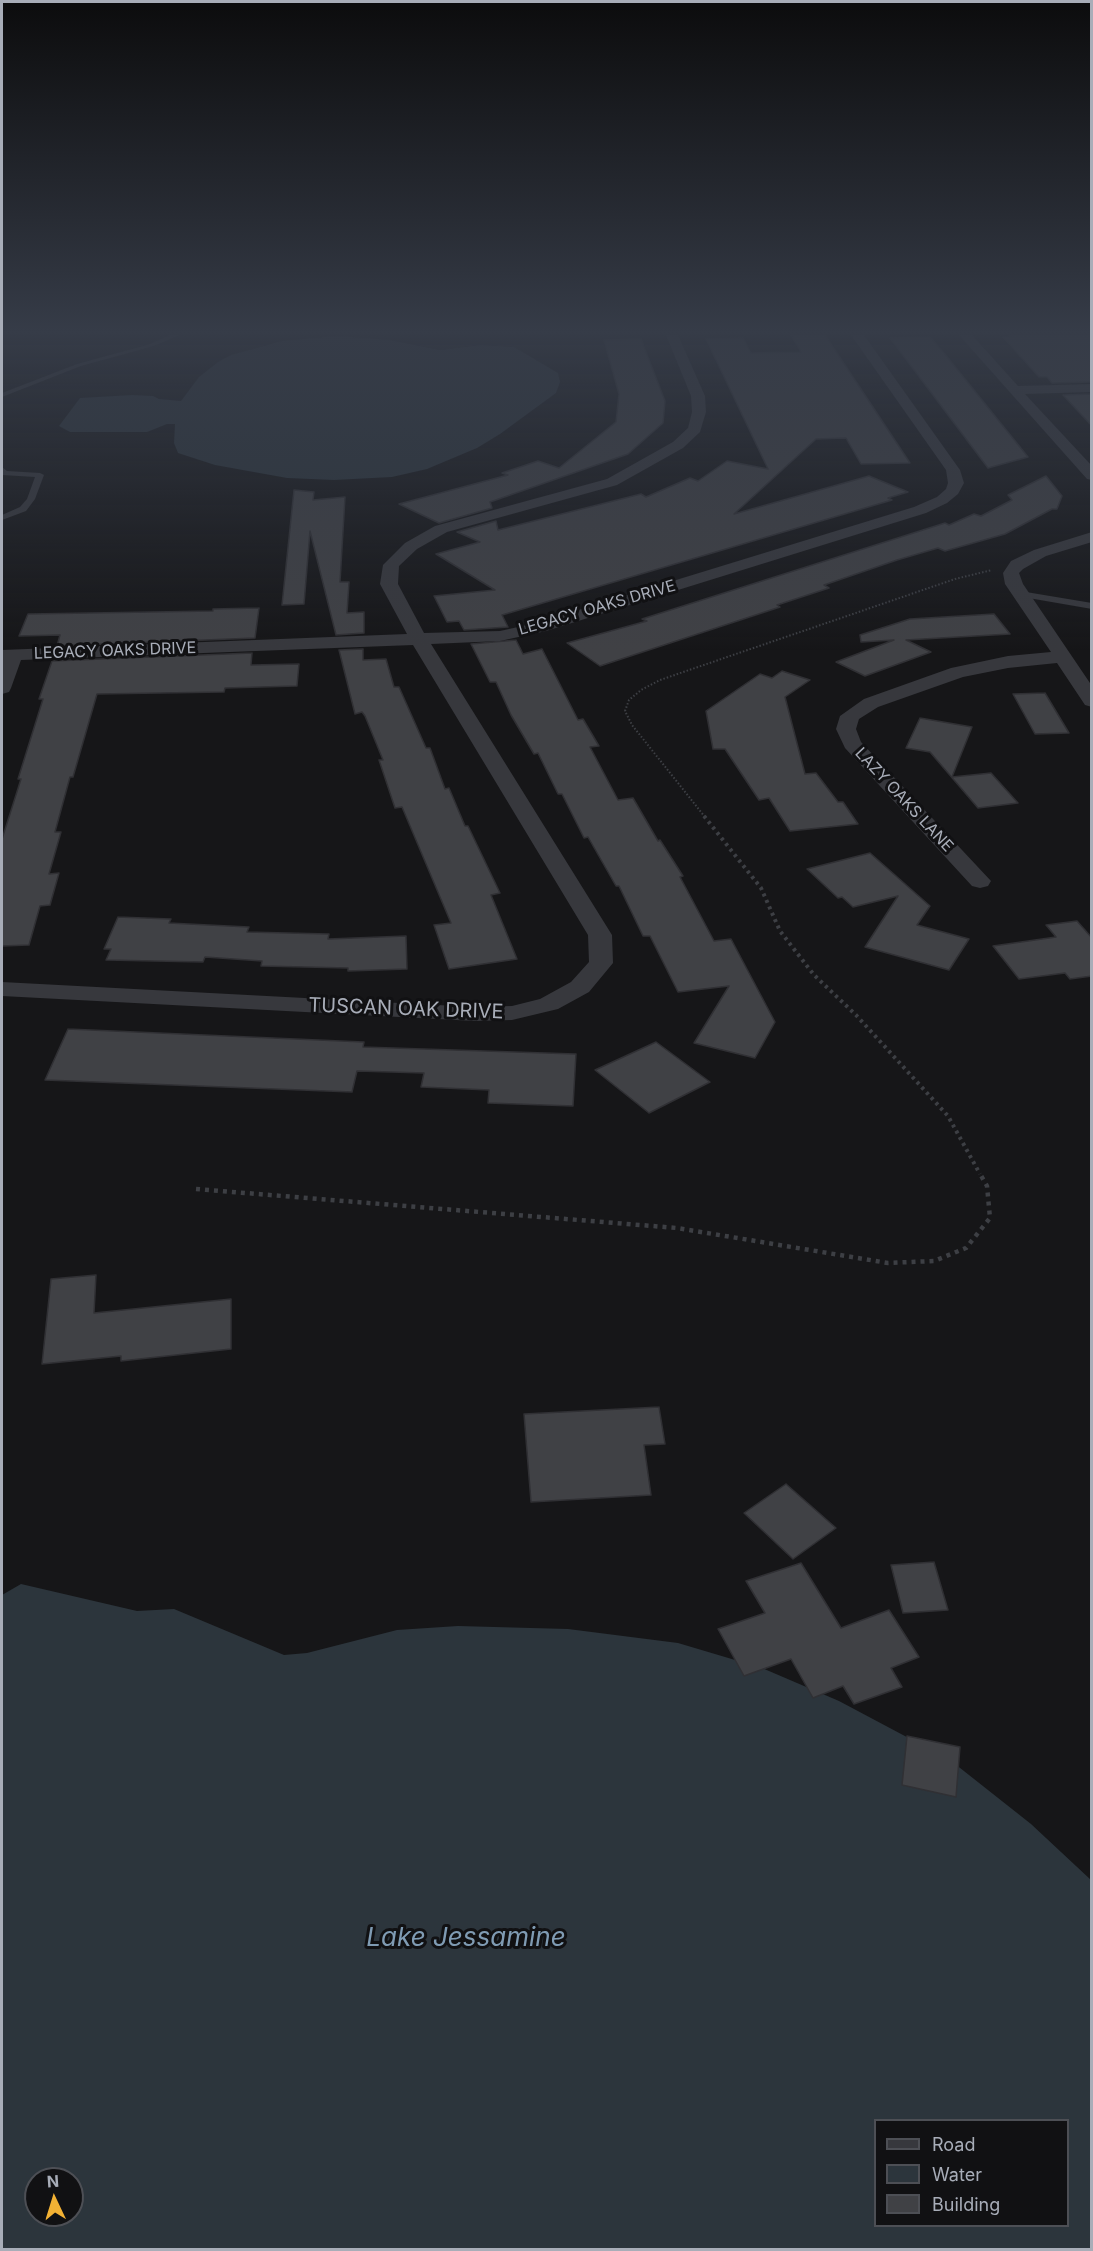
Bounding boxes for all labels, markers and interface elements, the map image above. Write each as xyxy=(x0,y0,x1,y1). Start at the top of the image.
street label: LEGACY OAKS DRIVE xyxy=(516,576,678,640)
street label: LEGACY OAKS DRIVE xyxy=(33,639,197,663)
street label: LAZY OAKS LANE xyxy=(851,744,957,856)
street label: TUSCAN OAK DRIVE xyxy=(308,994,504,1024)
water label: Lake Jessamine xyxy=(366,1922,566,1954)
legend xyxy=(874,2119,1069,2227)
text: Road xyxy=(932,2134,975,2155)
text: Water xyxy=(932,2164,982,2185)
north arrow xyxy=(24,2167,84,2227)
text: N xyxy=(46,2171,60,2191)
text: Building xyxy=(932,2194,1000,2215)

